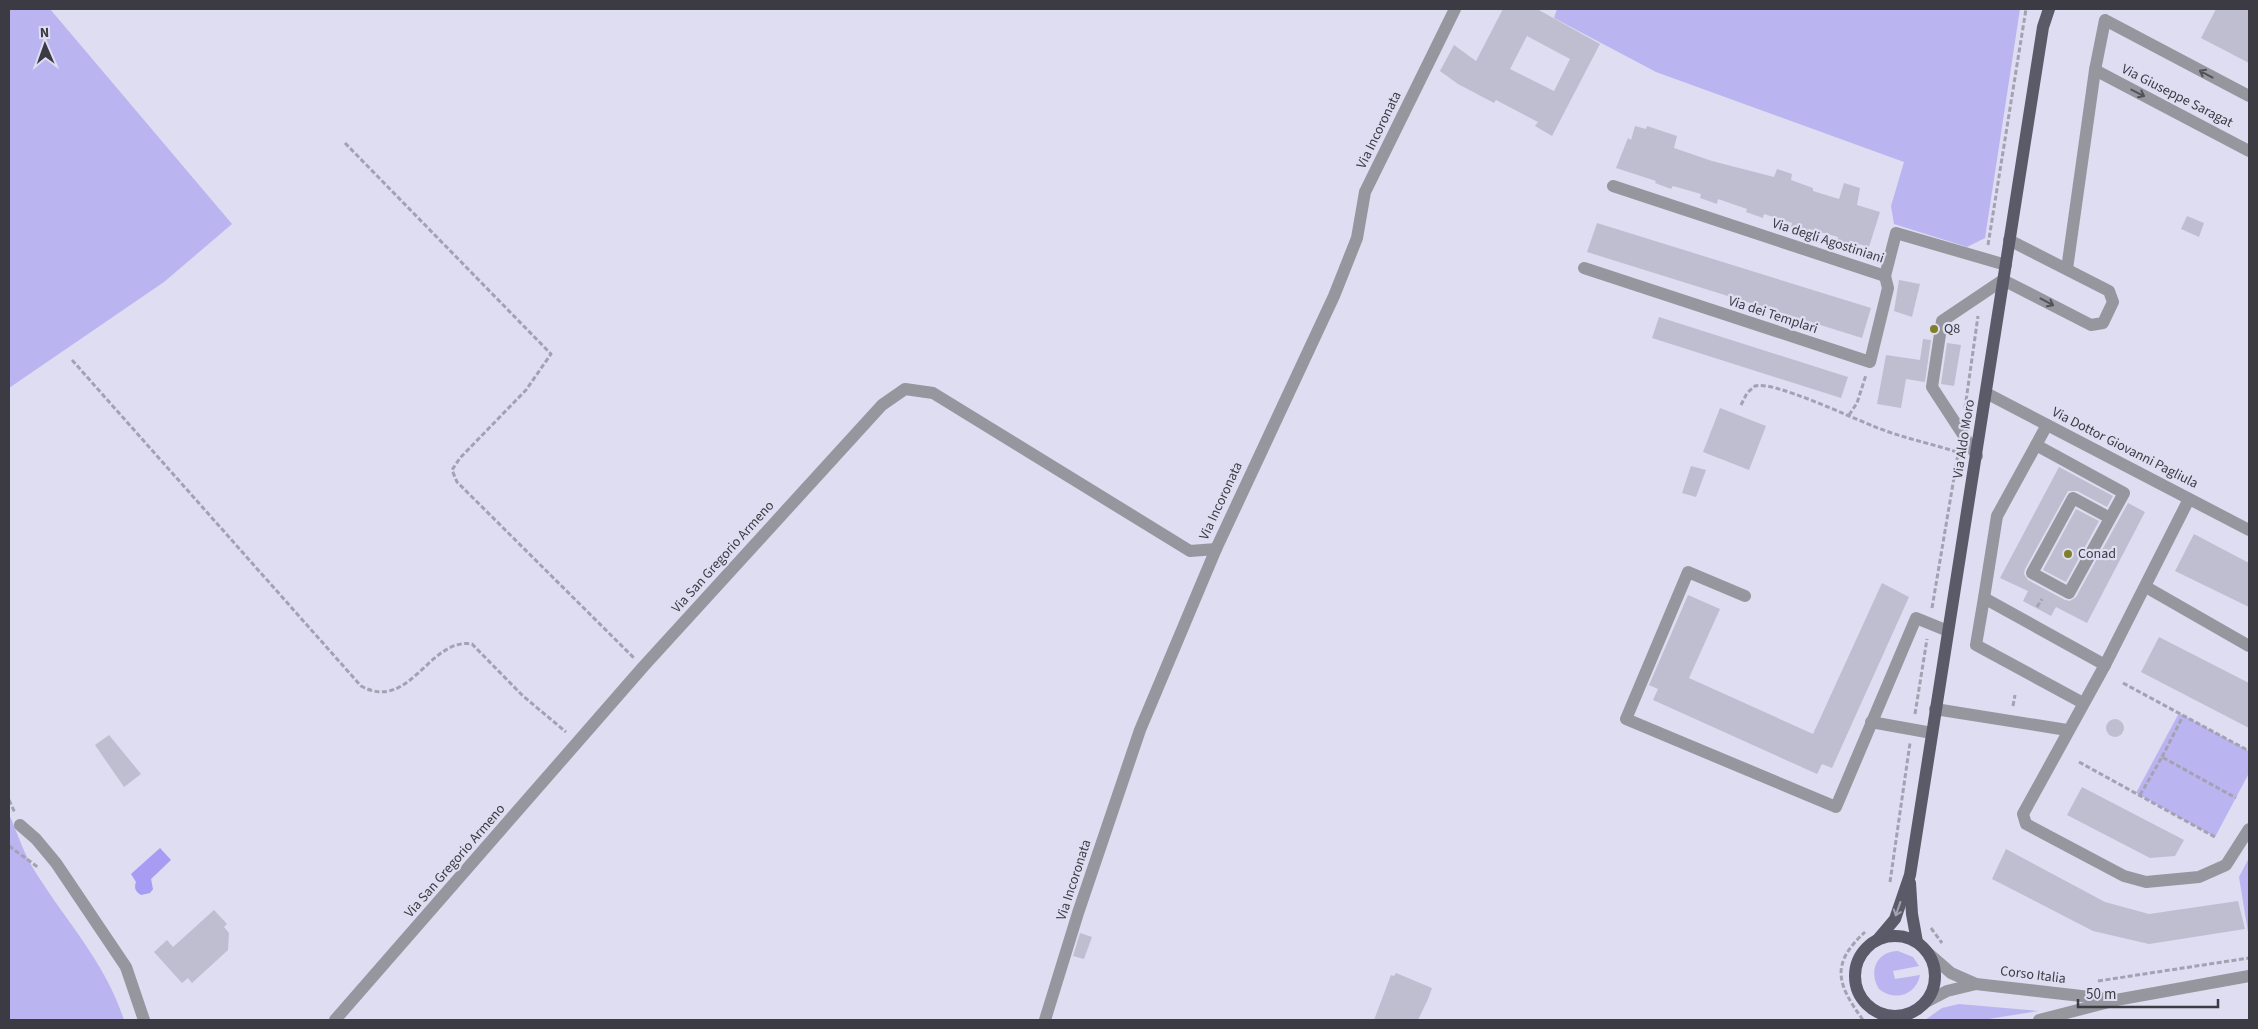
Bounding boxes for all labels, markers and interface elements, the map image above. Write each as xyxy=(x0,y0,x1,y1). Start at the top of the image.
north arrow xyxy=(20,20,70,70)
text: N xyxy=(40,23,50,43)
street label: Via Giuseppe Saragat xyxy=(2118,59,2237,133)
one-way arrow xyxy=(2199,69,2214,78)
street label: Via Incoronata xyxy=(1352,88,1406,172)
one-way arrow xyxy=(2130,88,2145,98)
street label: Via degli Agostiniani xyxy=(1769,213,1887,269)
street label: Via dei Templari xyxy=(1726,291,1820,339)
one-way arrow xyxy=(2039,297,2054,307)
place label: Q8 xyxy=(1944,319,1960,339)
marker: Q8 xyxy=(1928,323,1940,335)
street label: Via Aldo Moro xyxy=(1948,398,1980,480)
street label: Via Dottor Giovanni Pagliula xyxy=(2048,402,2202,494)
street label: Via Incoronata xyxy=(1194,459,1248,543)
street label: Via San Gregorio Armeno xyxy=(667,496,779,618)
place label: Conad xyxy=(2078,544,2116,564)
marker: Conad xyxy=(2062,548,2074,560)
street label: Via San Gregorio Armeno xyxy=(400,800,510,922)
street label: Via Incoronata xyxy=(1052,837,1096,923)
one-way arrow xyxy=(1893,901,1902,916)
street label: Corso Italia xyxy=(1999,961,2067,989)
scale bar xyxy=(2078,976,2218,1008)
text: 50 m xyxy=(2086,984,2116,1005)

